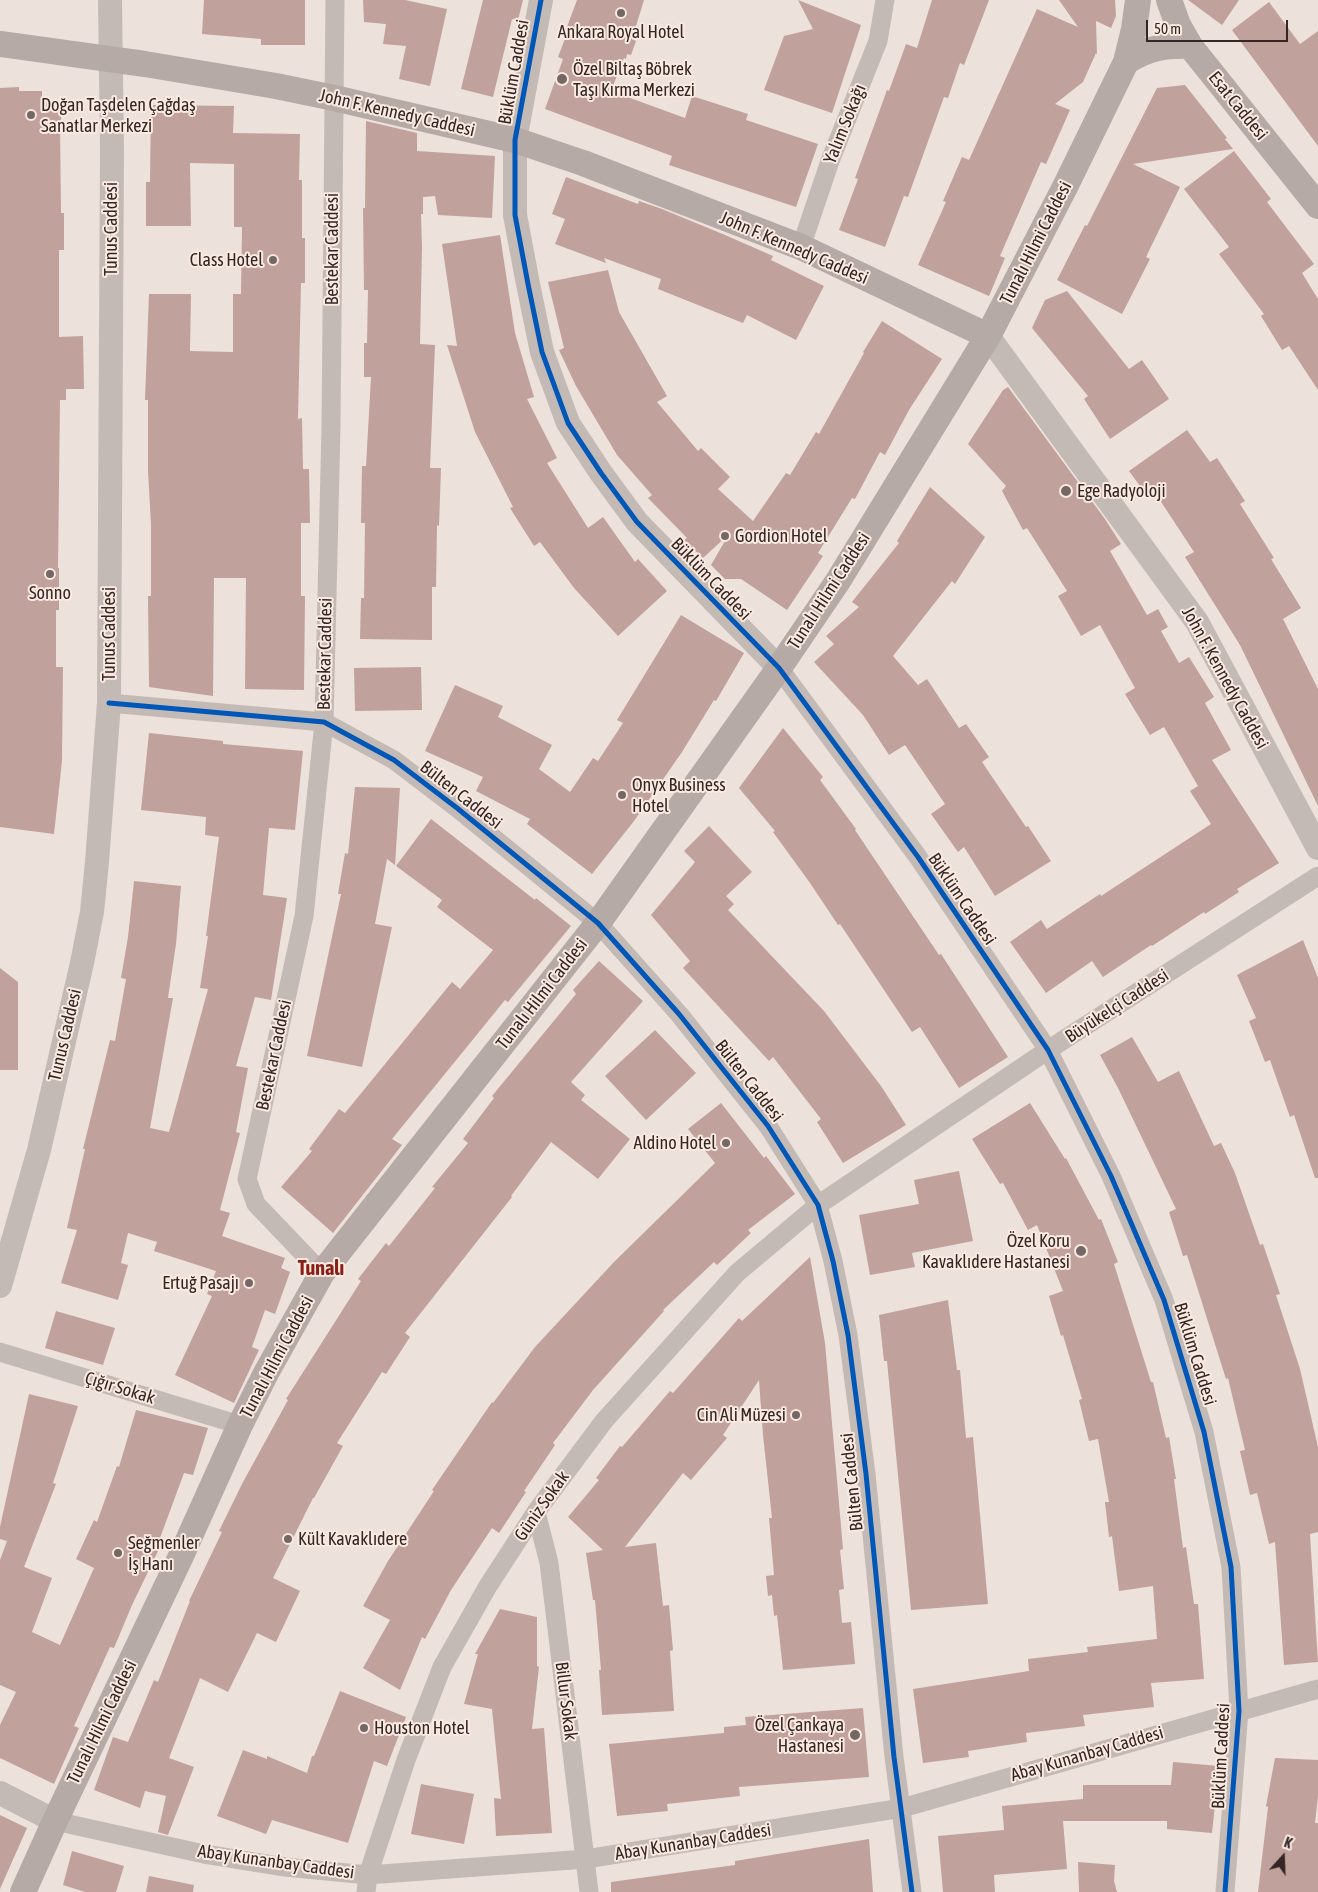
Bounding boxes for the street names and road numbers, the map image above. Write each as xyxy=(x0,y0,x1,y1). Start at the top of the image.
street label: Büklüm Caddesi xyxy=(494,18,534,126)
street label: Esat Caddesi xyxy=(1204,67,1272,145)
street label: Yalım Sokağı xyxy=(819,81,871,167)
street label: John F. Kennedy Caddesi xyxy=(317,85,477,141)
street label: Tunalı Hilmi Caddesi xyxy=(996,178,1076,308)
street label: Tunus Caddesi xyxy=(100,182,122,276)
street label: Bestekar Caddesi xyxy=(321,193,343,305)
street label: John F. Kennedy Caddesi xyxy=(717,207,871,289)
street label: Tunalı Hilmi Caddesi xyxy=(783,528,875,654)
street label: Büklüm Caddesi xyxy=(666,533,756,625)
street label: Tunus Caddesi xyxy=(98,587,120,681)
street label: Bestekar Caddesi xyxy=(313,598,337,710)
street label: John F. Kennedy Caddesi xyxy=(1177,603,1273,753)
street label: Bülten Caddesi xyxy=(416,756,506,834)
street label: Büklüm Caddesi xyxy=(923,849,1001,949)
street label: Tunalı Hilmi Caddesi xyxy=(492,934,592,1054)
street label: Büyükelçi Caddesi xyxy=(1061,965,1173,1047)
street label: Tunus Caddesi xyxy=(44,987,86,1083)
street label: Bestekar Caddesi xyxy=(252,998,296,1112)
street label: Bülten Caddesi xyxy=(710,1036,788,1126)
street label: Tunalı Hilmi Caddesi xyxy=(236,1292,318,1422)
street label: Büklüm Caddesi xyxy=(1169,1300,1221,1408)
street label: Çığır Sokak xyxy=(82,1367,158,1409)
street label: Bülten Caddesi xyxy=(836,1432,868,1532)
street label: Güniz Sokak xyxy=(510,1467,574,1545)
street label: Tunalı Hilmi Caddesi xyxy=(63,1656,141,1788)
street label: Billur Sokak xyxy=(550,1661,582,1741)
street label: Büklüm Caddesi xyxy=(1207,1702,1235,1810)
street label: Abay Kunanbay Caddesi xyxy=(1008,1722,1166,1786)
street label: Abay Kunanbay Caddesi xyxy=(613,1819,773,1865)
street label: Abay Kunanbay Caddesi xyxy=(196,1840,356,1884)

